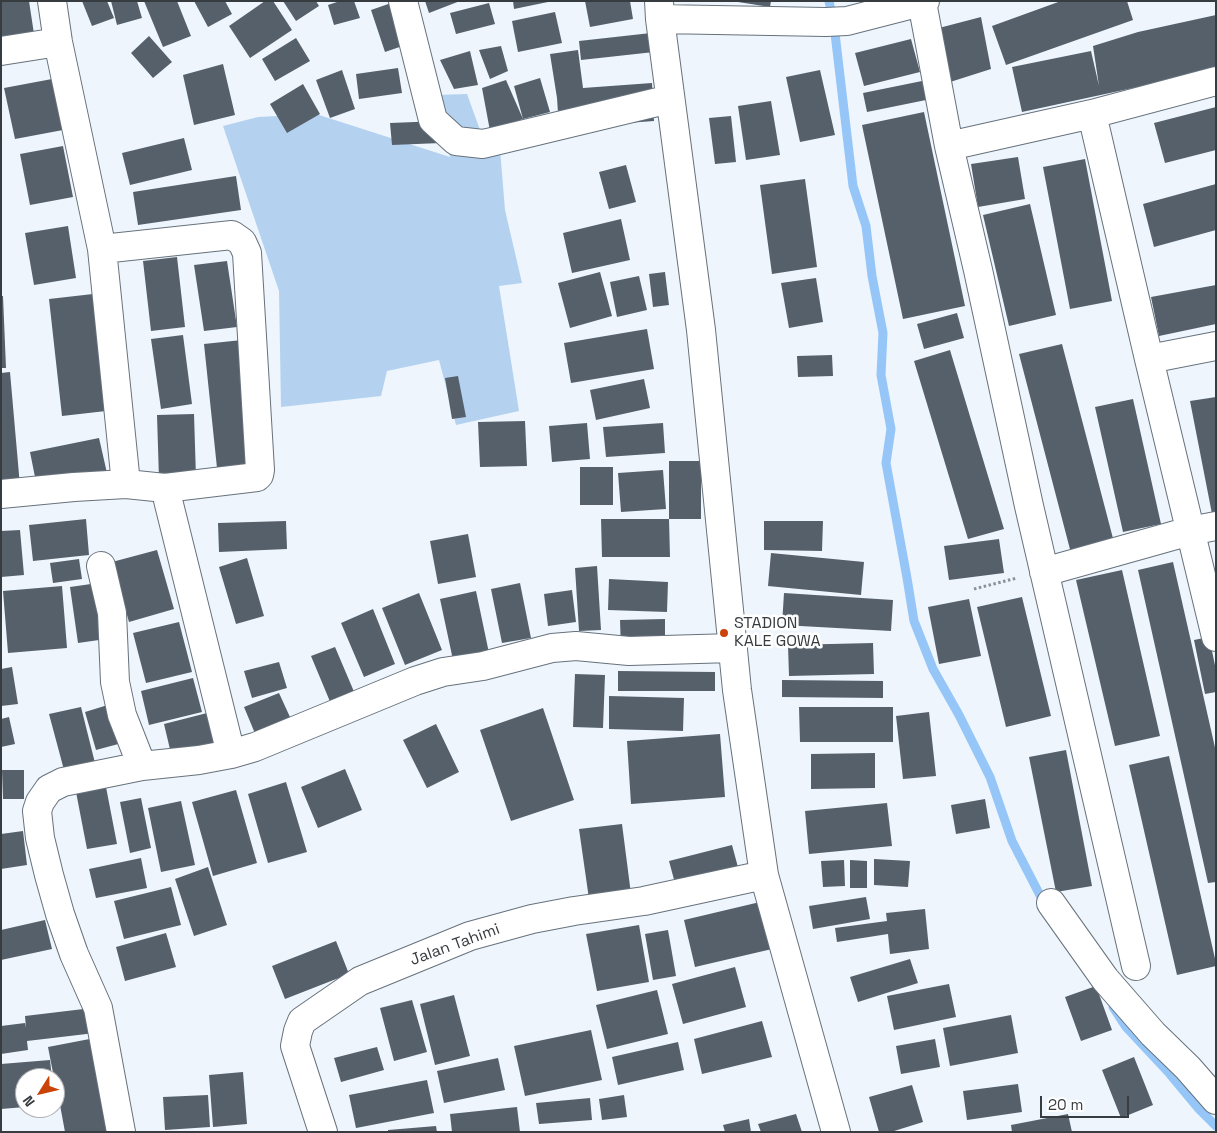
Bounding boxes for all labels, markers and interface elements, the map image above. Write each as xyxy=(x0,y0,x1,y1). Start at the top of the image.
place label: STADION KALE GOWA xyxy=(734,614,821,652)
marker: STADION KALE GOWA xyxy=(718,627,730,639)
street label: Jalan Tahimi xyxy=(408,920,502,970)
north arrow xyxy=(15,1068,65,1118)
scale bar xyxy=(1042,1086,1131,1118)
text: N xyxy=(19,1092,39,1110)
text: 20 m xyxy=(1048,1095,1083,1114)

